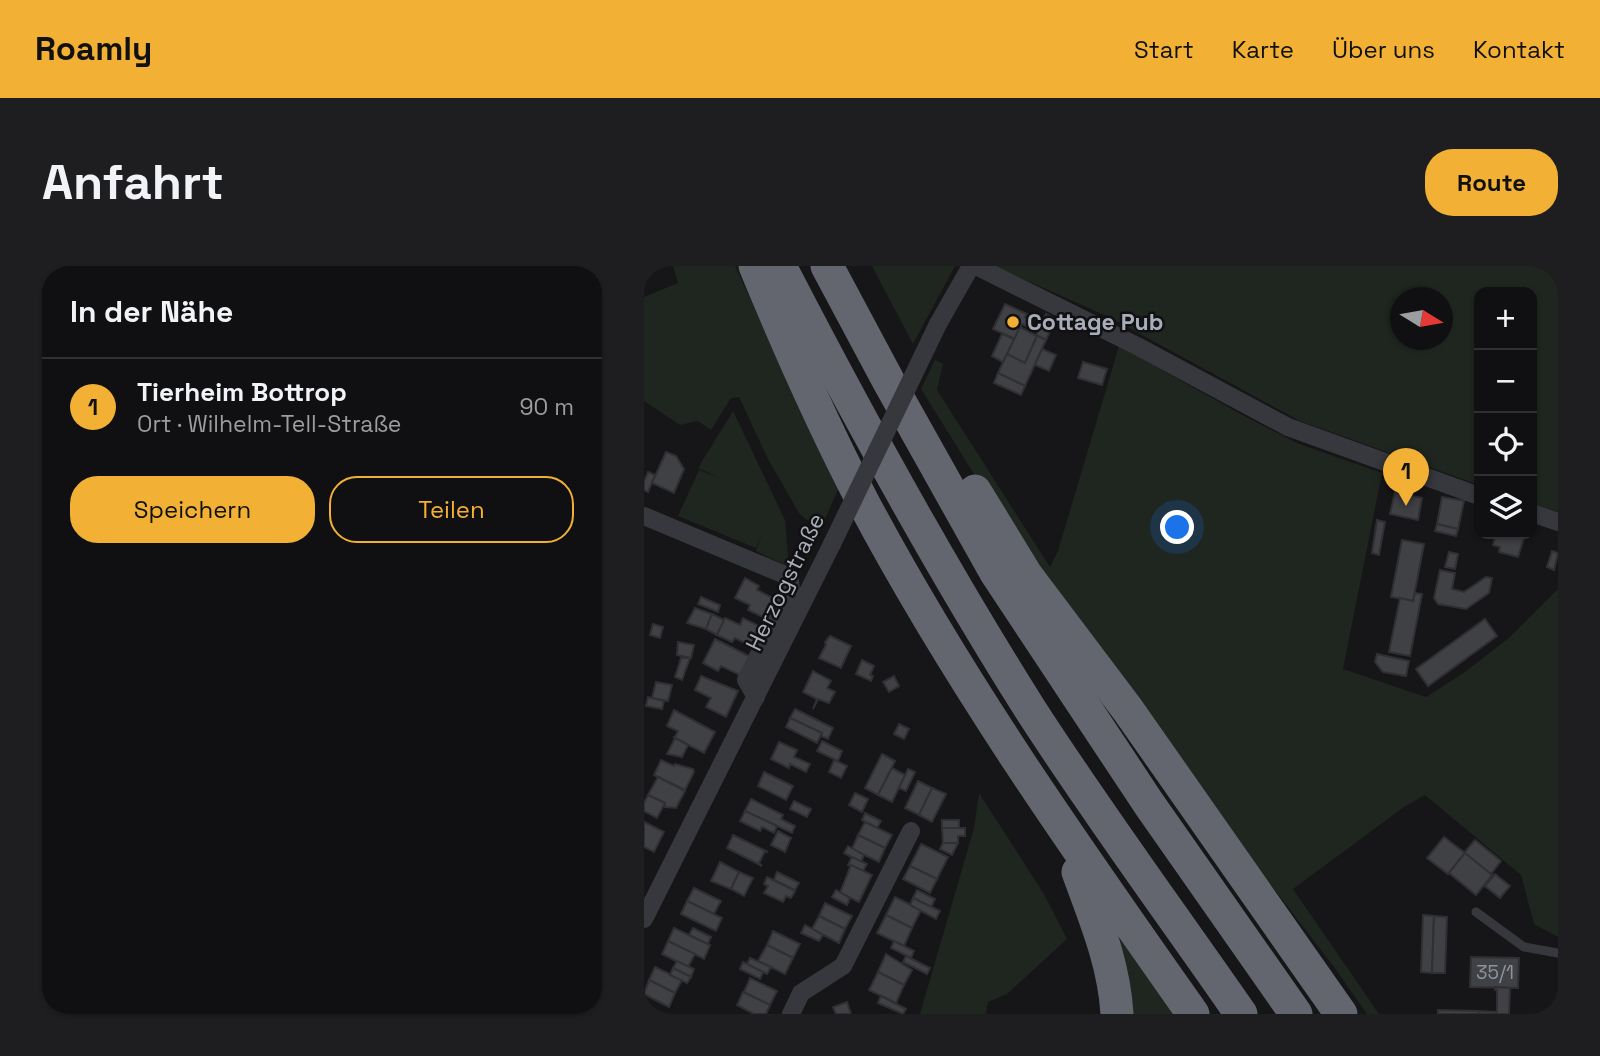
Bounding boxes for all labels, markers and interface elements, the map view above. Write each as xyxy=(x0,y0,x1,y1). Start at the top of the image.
text: Roamly xyxy=(35,28,152,70)
text: Start xyxy=(1134,34,1194,65)
text: Karte xyxy=(1232,34,1294,65)
text: Über uns xyxy=(1332,34,1435,65)
text: Kontakt xyxy=(1473,34,1565,65)
button: Route xyxy=(1425,149,1558,216)
text: Anfahrt xyxy=(42,151,224,213)
north arrow xyxy=(1390,287,1453,350)
map controls xyxy=(1474,287,1537,539)
button: + xyxy=(1474,287,1537,350)
text: In der Nähe xyxy=(70,292,233,331)
place label: Cottage Pub xyxy=(1027,307,1163,337)
marker: Cottage Pub xyxy=(1005,314,1021,330)
button: − xyxy=(1474,350,1537,413)
text: Tierheim Bottrop xyxy=(137,375,347,409)
text: 1 xyxy=(88,392,98,422)
text: 90 m xyxy=(519,392,574,422)
text: Ort · Wilhelm-Tell-Straße xyxy=(137,409,401,439)
button: locate xyxy=(1474,413,1537,476)
pin: 1 xyxy=(1383,448,1429,506)
button: Speichern xyxy=(70,476,315,543)
button: Teilen xyxy=(329,476,574,543)
button: layers xyxy=(1474,476,1537,539)
street label: Herzogstraße xyxy=(739,508,831,656)
your location xyxy=(1160,510,1194,544)
house number: 35/1 xyxy=(1476,960,1514,985)

